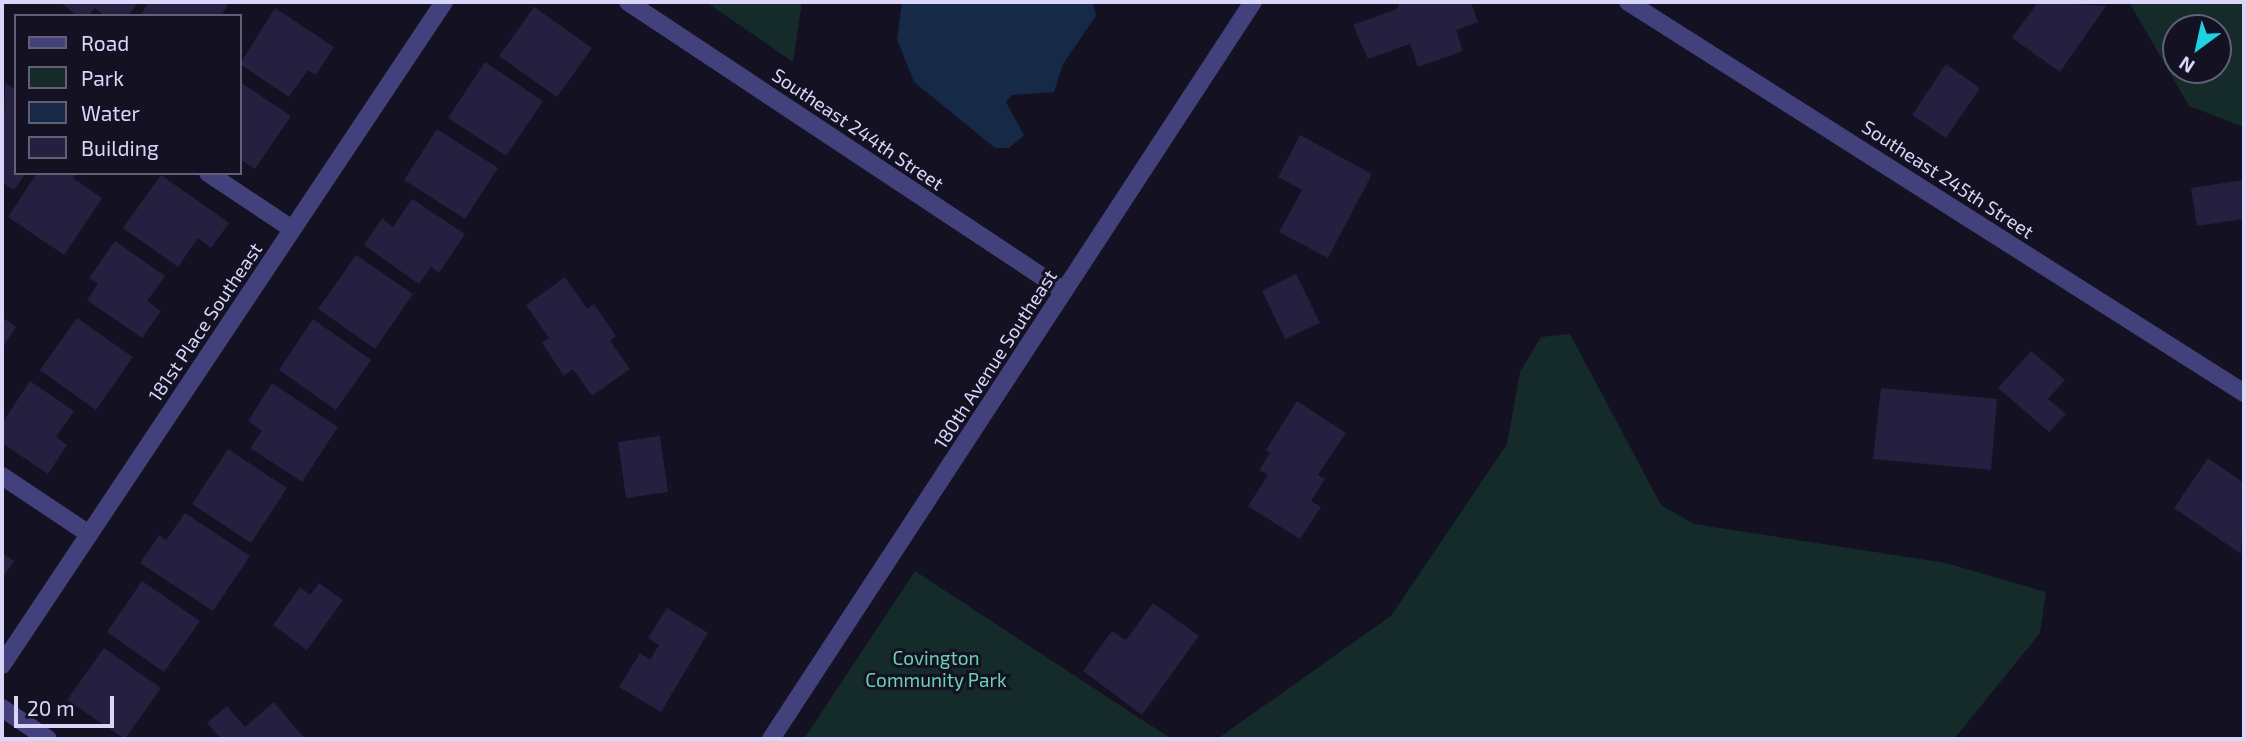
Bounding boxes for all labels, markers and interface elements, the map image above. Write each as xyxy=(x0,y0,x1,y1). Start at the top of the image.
legend xyxy=(14,14,242,175)
north arrow xyxy=(2162,14,2232,84)
text: Road xyxy=(81,30,129,55)
text: N xyxy=(2174,52,2198,79)
street label: Southeast 244th Street xyxy=(768,63,948,195)
text: Park xyxy=(81,65,124,90)
text: Water xyxy=(81,100,140,125)
street label: Southeast 245th Street xyxy=(1858,115,2038,243)
text: Building xyxy=(81,135,159,160)
street label: 181st Place Southeast xyxy=(143,238,267,406)
street label: 180th Avenue Southeast xyxy=(929,265,1061,453)
park label: Covington Community Park xyxy=(865,647,1007,691)
scale bar xyxy=(18,682,117,726)
text: 20 m xyxy=(27,695,75,720)

